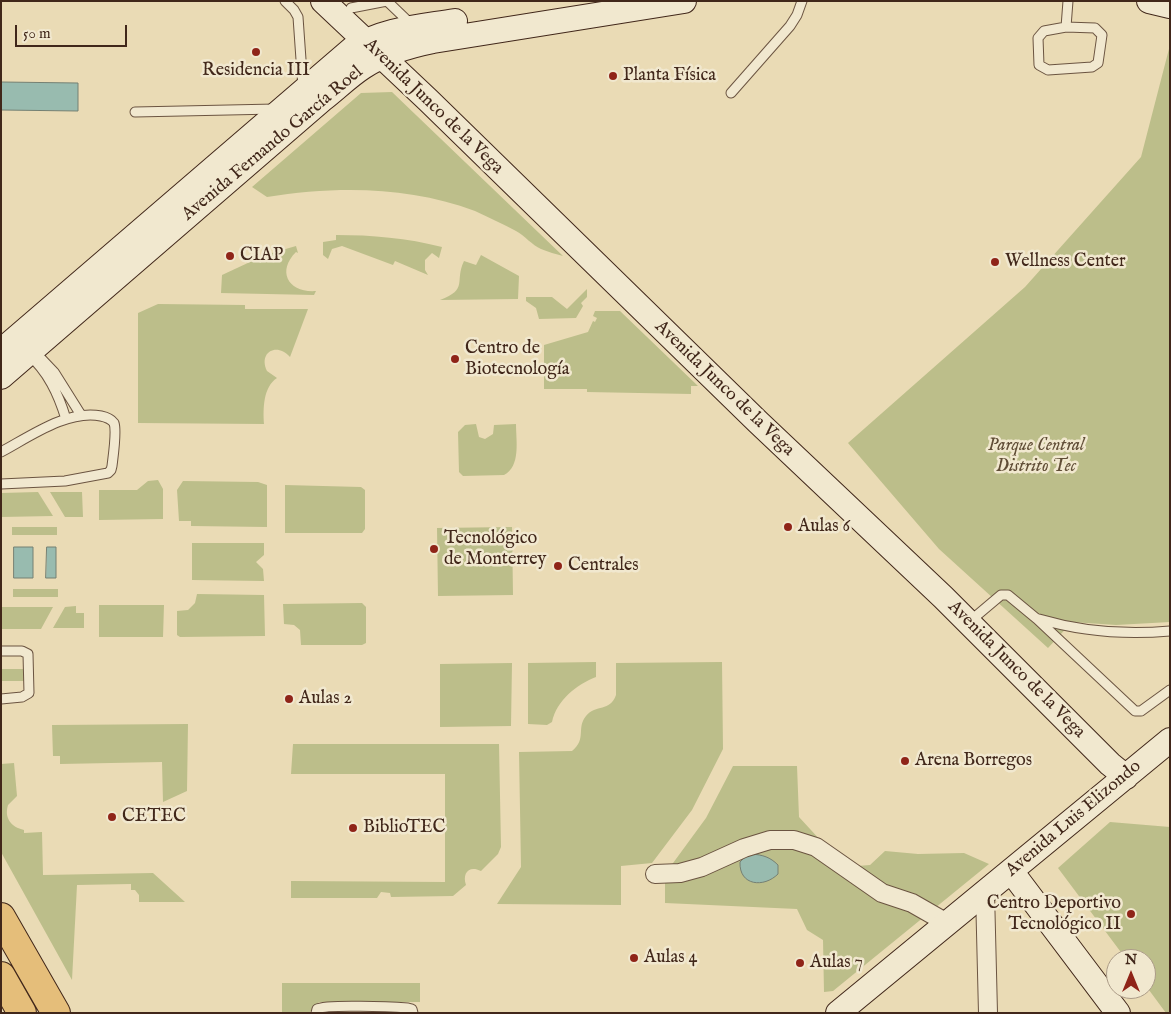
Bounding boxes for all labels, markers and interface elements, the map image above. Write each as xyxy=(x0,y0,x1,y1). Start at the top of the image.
scale bar xyxy=(18,15,130,47)
text: 50 m xyxy=(23,24,51,43)
street label: Avenida Junco de la Vega xyxy=(359,35,507,179)
marker: Residencia III xyxy=(250,46,262,58)
place label: Residencia III xyxy=(202,60,310,82)
street label: Avenida Fernando García Roel xyxy=(178,62,368,226)
place label: Planta Física xyxy=(623,65,716,87)
marker: Planta Física xyxy=(607,70,619,82)
place label: CIAP xyxy=(240,245,283,267)
marker: CIAP xyxy=(224,250,236,262)
place label: Wellness Center xyxy=(1005,251,1126,273)
marker: Wellness Center xyxy=(989,256,1001,268)
street label: Avenida Junco de la Vega xyxy=(650,317,798,461)
place label: Centro de Biotecnología xyxy=(465,338,570,380)
marker: Centro de Biotecnología xyxy=(449,353,461,365)
park label: Parque Central Distrito Tec xyxy=(988,435,1084,478)
place label: Aulas 6 xyxy=(798,516,850,538)
marker: Aulas 6 xyxy=(782,521,794,533)
place label: Tecnológico de Monterrey xyxy=(444,528,546,570)
marker: Tecnológico de Monterrey xyxy=(428,543,440,555)
place label: Centrales xyxy=(568,555,639,577)
marker: Centrales xyxy=(552,560,564,572)
street label: Avenida Junco de la Vega xyxy=(943,597,1089,743)
place label: Aulas 2 xyxy=(299,688,352,710)
marker: Aulas 2 xyxy=(283,693,295,705)
place label: Arena Borregos xyxy=(915,750,1032,772)
marker: Arena Borregos xyxy=(899,755,911,767)
street label: Avenida Luis Elizondo xyxy=(1002,756,1146,882)
place label: CETEC xyxy=(122,806,186,828)
marker: CETEC xyxy=(106,811,118,823)
place label: BiblioTEC xyxy=(363,817,445,839)
marker: BiblioTEC xyxy=(347,822,359,834)
place label: Centro Deportivo Tecnológico II xyxy=(987,893,1121,936)
marker: Centro Deportivo Tecnológico II xyxy=(1125,908,1137,920)
place label: Aulas 4 xyxy=(644,947,697,969)
north arrow xyxy=(1106,949,1156,999)
text: N xyxy=(1125,951,1137,969)
marker: Aulas 4 xyxy=(628,952,640,964)
place label: Aulas 7 xyxy=(810,952,863,974)
marker: Aulas 7 xyxy=(794,957,806,969)

